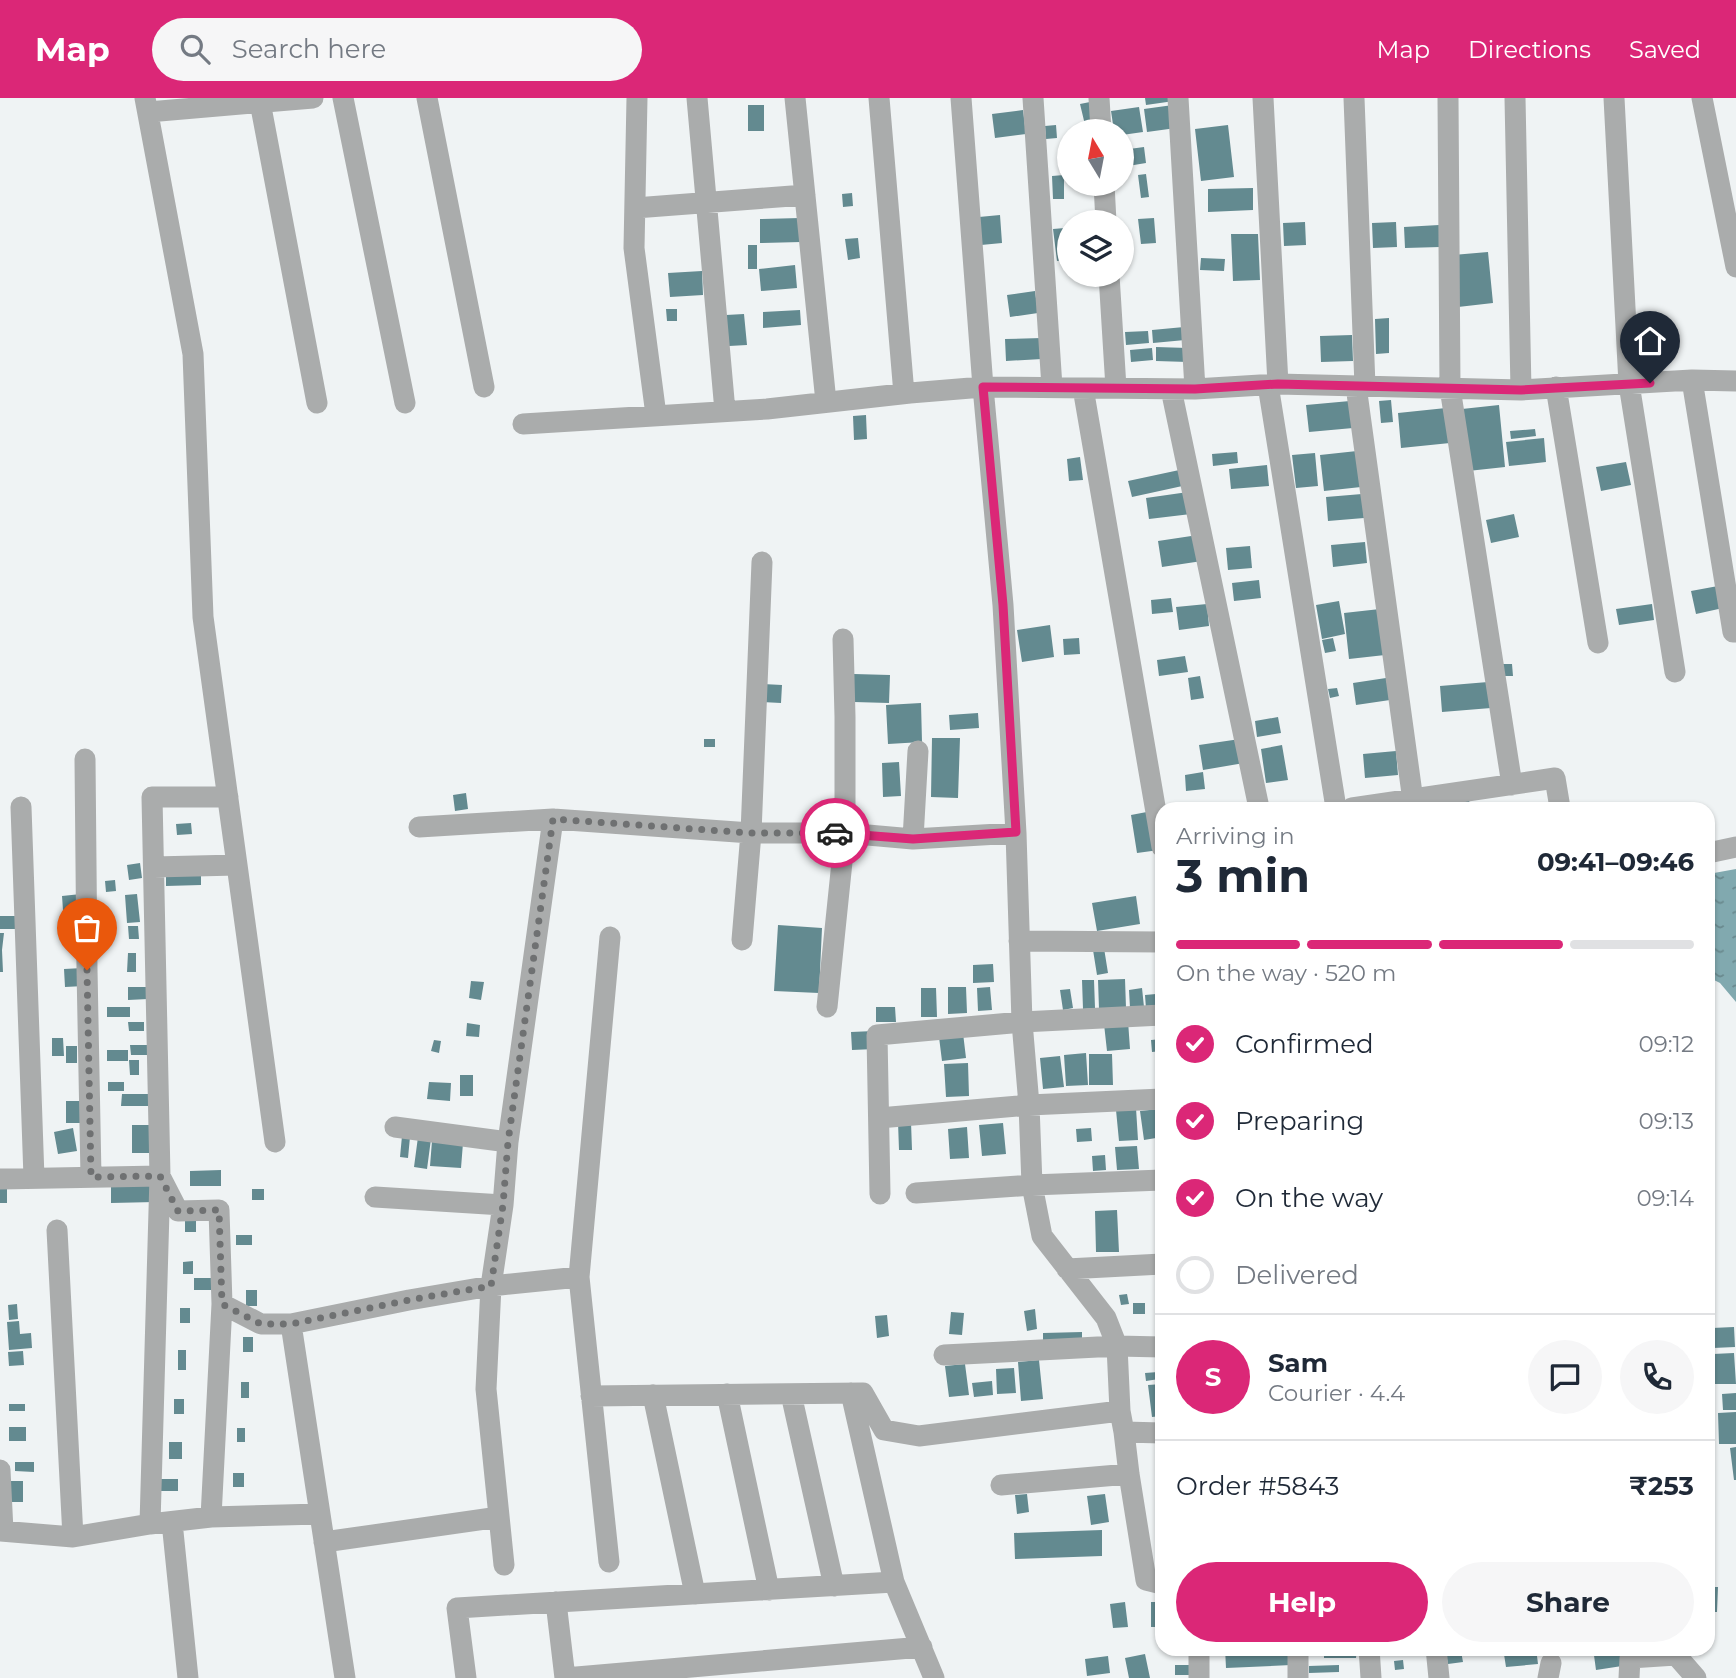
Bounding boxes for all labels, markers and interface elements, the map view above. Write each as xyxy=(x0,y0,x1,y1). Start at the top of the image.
search box xyxy=(152,18,642,81)
text: Map xyxy=(35,29,110,69)
icon: search xyxy=(176,30,214,68)
text: Search here xyxy=(232,33,386,65)
text: Map xyxy=(1377,35,1430,64)
text: Directions xyxy=(1468,35,1591,64)
text: Saved xyxy=(1629,35,1701,64)
north arrow xyxy=(1057,119,1134,196)
map controls xyxy=(1057,119,1134,287)
button: layers xyxy=(1057,210,1134,287)
pin xyxy=(1620,311,1680,383)
icon: home xyxy=(1631,322,1669,360)
courier xyxy=(800,798,870,868)
icon: car xyxy=(816,814,854,852)
text: Arriving in xyxy=(1176,822,1295,850)
text: 09:41–09:46 xyxy=(1537,846,1694,878)
text: 3 min xyxy=(1176,847,1310,904)
pin xyxy=(57,898,117,970)
icon: bag xyxy=(68,909,106,947)
text: On the way · 520 m xyxy=(1176,959,1396,987)
icon: check xyxy=(1176,1025,1214,1063)
text: Confirmed xyxy=(1235,1028,1374,1060)
text: 09:12 xyxy=(1639,1030,1694,1058)
icon: check xyxy=(1176,1102,1214,1140)
text: Preparing xyxy=(1235,1105,1364,1137)
text: 09:13 xyxy=(1639,1107,1694,1135)
icon: check xyxy=(1176,1179,1214,1217)
text: On the way xyxy=(1235,1182,1383,1214)
text: 09:14 xyxy=(1636,1184,1694,1212)
text: Delivered xyxy=(1235,1259,1359,1291)
button: chat xyxy=(1528,1340,1602,1414)
button: phone xyxy=(1620,1340,1694,1414)
text: Sam xyxy=(1268,1347,1328,1379)
text: S xyxy=(1205,1361,1221,1393)
text: Courier · 4.4 xyxy=(1268,1379,1405,1407)
text: Order #5843 xyxy=(1176,1470,1339,1502)
text: ₹253 xyxy=(1629,1470,1694,1502)
button: Help xyxy=(1176,1562,1428,1642)
button: Share xyxy=(1442,1562,1694,1642)

